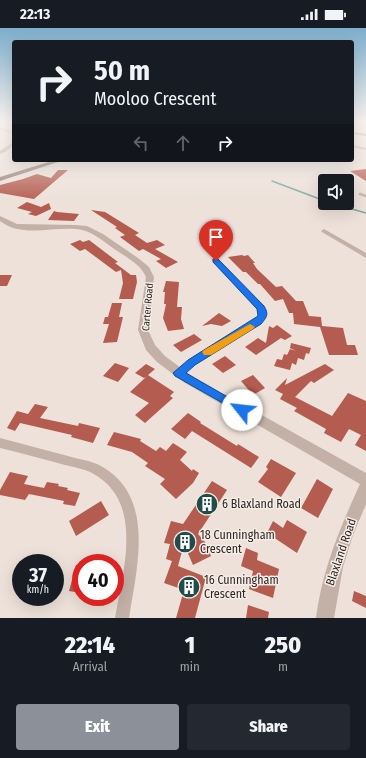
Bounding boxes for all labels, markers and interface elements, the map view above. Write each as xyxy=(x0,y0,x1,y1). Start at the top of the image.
text: 22:13 xyxy=(20,5,50,23)
text: 50 m xyxy=(94,54,150,87)
icon: right xyxy=(28,56,80,108)
text: Mooloo Crescent xyxy=(94,88,216,110)
icon: left xyxy=(130,132,152,154)
icon: ahead xyxy=(172,132,194,154)
icon: right xyxy=(214,132,236,154)
map controls xyxy=(318,174,354,210)
button: sound xyxy=(318,174,354,210)
pin xyxy=(199,220,233,261)
icon: arrive xyxy=(205,226,227,248)
street label: Carter Road xyxy=(140,283,156,332)
position arrow xyxy=(221,389,263,431)
building icon: 6 Blaxland Road xyxy=(194,491,220,517)
place label: 6 Blaxland Road xyxy=(222,497,301,511)
street label: Blaxland Road xyxy=(323,517,359,587)
place label: 18 Cunningham Crescent xyxy=(200,528,275,556)
building icon: 18 Cunningham Crescent xyxy=(172,529,198,555)
speed limit sign: 40 xyxy=(72,554,124,606)
text: 37 xyxy=(29,563,47,587)
place label: 16 Cunningham Crescent xyxy=(204,573,279,601)
building icon: 16 Cunningham Crescent xyxy=(176,574,202,600)
text: km/h xyxy=(27,584,49,596)
text: 22:14 xyxy=(65,631,115,659)
text: 1 xyxy=(185,631,195,659)
text: 250 xyxy=(265,631,301,659)
text: Arrival xyxy=(73,659,107,674)
text: min xyxy=(180,659,200,674)
text: m xyxy=(278,659,288,674)
button: Exit xyxy=(16,704,179,750)
button: Share xyxy=(187,704,350,750)

